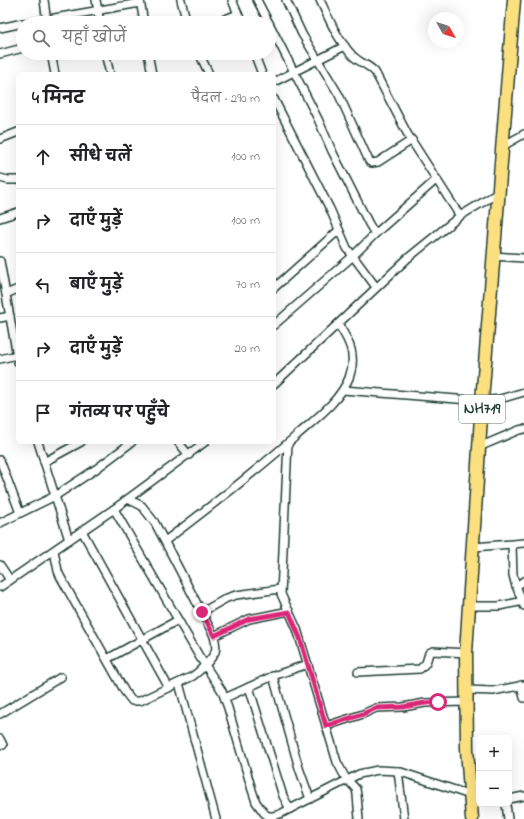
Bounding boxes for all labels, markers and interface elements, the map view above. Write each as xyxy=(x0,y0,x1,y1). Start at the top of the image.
north arrow xyxy=(428,12,464,48)
search box xyxy=(16,16,276,60)
icon: search xyxy=(30,27,52,49)
text: यहाँ खोजें xyxy=(62,27,126,49)
text: 4 मिनट xyxy=(32,86,85,111)
text: पैदल · 290 m xyxy=(191,89,260,108)
icon: ahead xyxy=(32,146,54,168)
text: सीधे चलें xyxy=(70,146,131,168)
text: 100 m xyxy=(231,147,260,166)
icon: right xyxy=(32,210,54,232)
text: दाएँ मुड़ें xyxy=(70,210,122,232)
text: 100 m xyxy=(231,211,260,230)
icon: left xyxy=(32,274,54,296)
text: बाएँ मुड़ें xyxy=(70,274,123,296)
text: 70 m xyxy=(236,275,260,294)
icon: right xyxy=(32,338,54,360)
text: दाएँ मुड़ें xyxy=(70,338,122,360)
text: 20 m xyxy=(235,339,260,358)
road number: NH719 xyxy=(459,395,505,423)
icon: arrive xyxy=(32,402,54,424)
text: गंतव्य पर पहुँचे xyxy=(70,402,169,424)
route end xyxy=(193,603,211,621)
route start xyxy=(429,693,447,711)
map controls xyxy=(476,735,512,807)
button: + xyxy=(476,735,512,771)
button: − xyxy=(476,771,512,807)

